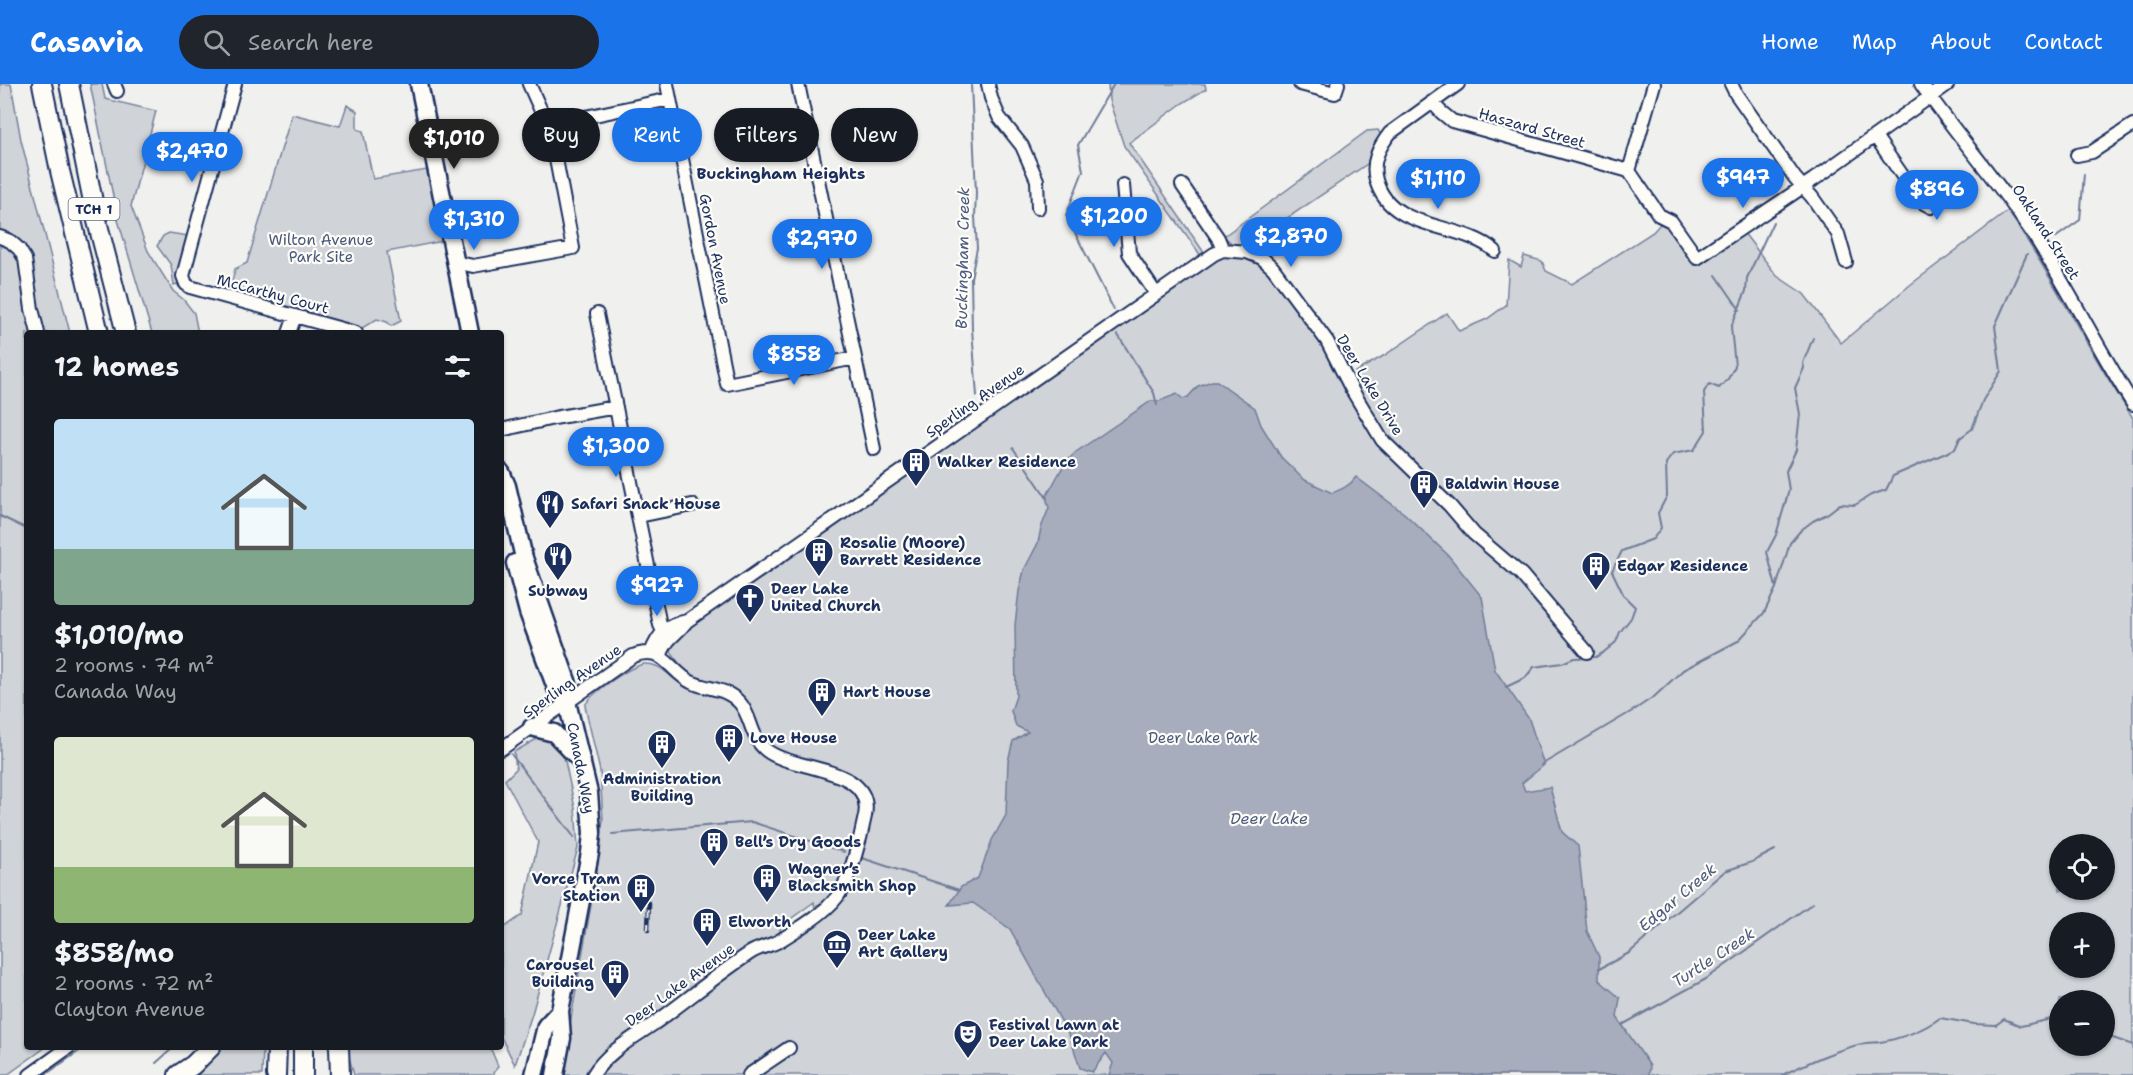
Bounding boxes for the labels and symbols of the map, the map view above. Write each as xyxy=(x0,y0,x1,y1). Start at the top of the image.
street label: Haszard Street xyxy=(1476,103,1588,153)
pin: $1,010 xyxy=(405,119,503,170)
pin: $2,470 xyxy=(143,132,241,183)
pin: $947 xyxy=(1707,158,1779,209)
pin: $1,110 xyxy=(1389,159,1487,210)
district label: Buckingham Heights xyxy=(697,163,865,184)
pin: $896 xyxy=(1901,170,1973,221)
street label: Oakland Street xyxy=(2008,180,2084,284)
water label: Buckingham Creek xyxy=(951,187,974,329)
street label: Gordon Avenue xyxy=(694,192,736,306)
pin: $1,200 xyxy=(1065,197,1163,248)
road number: TCH 1 xyxy=(68,198,119,220)
pin: $1,310 xyxy=(425,200,523,251)
pin: $2,870 xyxy=(1242,217,1340,268)
pin: $2,970 xyxy=(773,219,871,270)
park label: Wilton Avenue Park Site xyxy=(268,230,374,267)
street label: McCarthy Court xyxy=(215,269,331,319)
street label: Deer Lake Drive xyxy=(1332,331,1408,439)
pin: $858 xyxy=(758,335,830,386)
street label: Sperling Avenue xyxy=(922,360,1028,442)
pin: $1,300 xyxy=(567,427,665,478)
building icon: Walker Residence xyxy=(900,446,932,488)
place label: Walker Residence xyxy=(937,452,1076,472)
building icon: Baldwin House xyxy=(1408,468,1440,510)
place label: Baldwin House xyxy=(1445,474,1560,494)
restaurant icon: Safari Snack House xyxy=(534,488,566,530)
place label: Safari Snack House xyxy=(571,494,721,514)
place label: Rosalie (Moore) Barrett Residence xyxy=(840,533,981,570)
building icon: Rosalie (Moore) Barrett Residence xyxy=(803,536,835,578)
restaurant icon: Subway xyxy=(542,540,574,582)
building icon: Edgar Residence xyxy=(1580,550,1612,592)
place label: Edgar Residence xyxy=(1617,556,1748,576)
pin: $927 xyxy=(621,566,693,617)
place label: Deer Lake United Church xyxy=(771,579,881,616)
place label: Subway xyxy=(528,581,588,601)
church icon: Deer Lake United Church xyxy=(734,582,766,624)
street label: Sperling Avenue xyxy=(519,640,625,722)
building icon: Hart House xyxy=(806,676,838,718)
place label: Hart House xyxy=(843,682,931,702)
street label: Canada Way xyxy=(562,721,600,815)
building icon: Love House xyxy=(713,722,745,764)
building icon: Administration Building xyxy=(646,728,678,770)
place label: Love House xyxy=(750,728,837,748)
park label: Deer Lake Park xyxy=(1148,728,1258,748)
place label: Administration Building xyxy=(603,769,721,806)
water label: Deer Lake xyxy=(1230,808,1308,829)
building icon: Bell’s Dry Goods xyxy=(698,826,730,868)
place label: Bell’s Dry Goods xyxy=(735,832,861,852)
place label: Wagner’s Blacksmith Shop xyxy=(788,859,916,896)
water label: Edgar Creek xyxy=(1634,859,1721,936)
building icon: Wagner’s Blacksmith Shop xyxy=(751,862,783,904)
place label: Vorce Tram Station xyxy=(532,869,620,906)
building icon: Vorce Tram Station xyxy=(625,872,657,914)
building icon: Elworth xyxy=(691,906,723,948)
place label: Elworth xyxy=(728,912,791,932)
water label: Turtle Creek xyxy=(1668,923,1759,992)
place label: Deer Lake Art Gallery xyxy=(858,925,948,962)
museum icon: Deer Lake Art Gallery xyxy=(821,928,853,970)
street label: Deer Lake Avenue xyxy=(621,939,739,1031)
place label: Carousel Building xyxy=(526,955,594,992)
building icon: Carousel Building xyxy=(599,958,631,1000)
place label: Festival Lawn at Deer Lake Park xyxy=(989,1015,1119,1052)
theatre icon: Festival Lawn at Deer Lake Park xyxy=(952,1018,984,1060)

